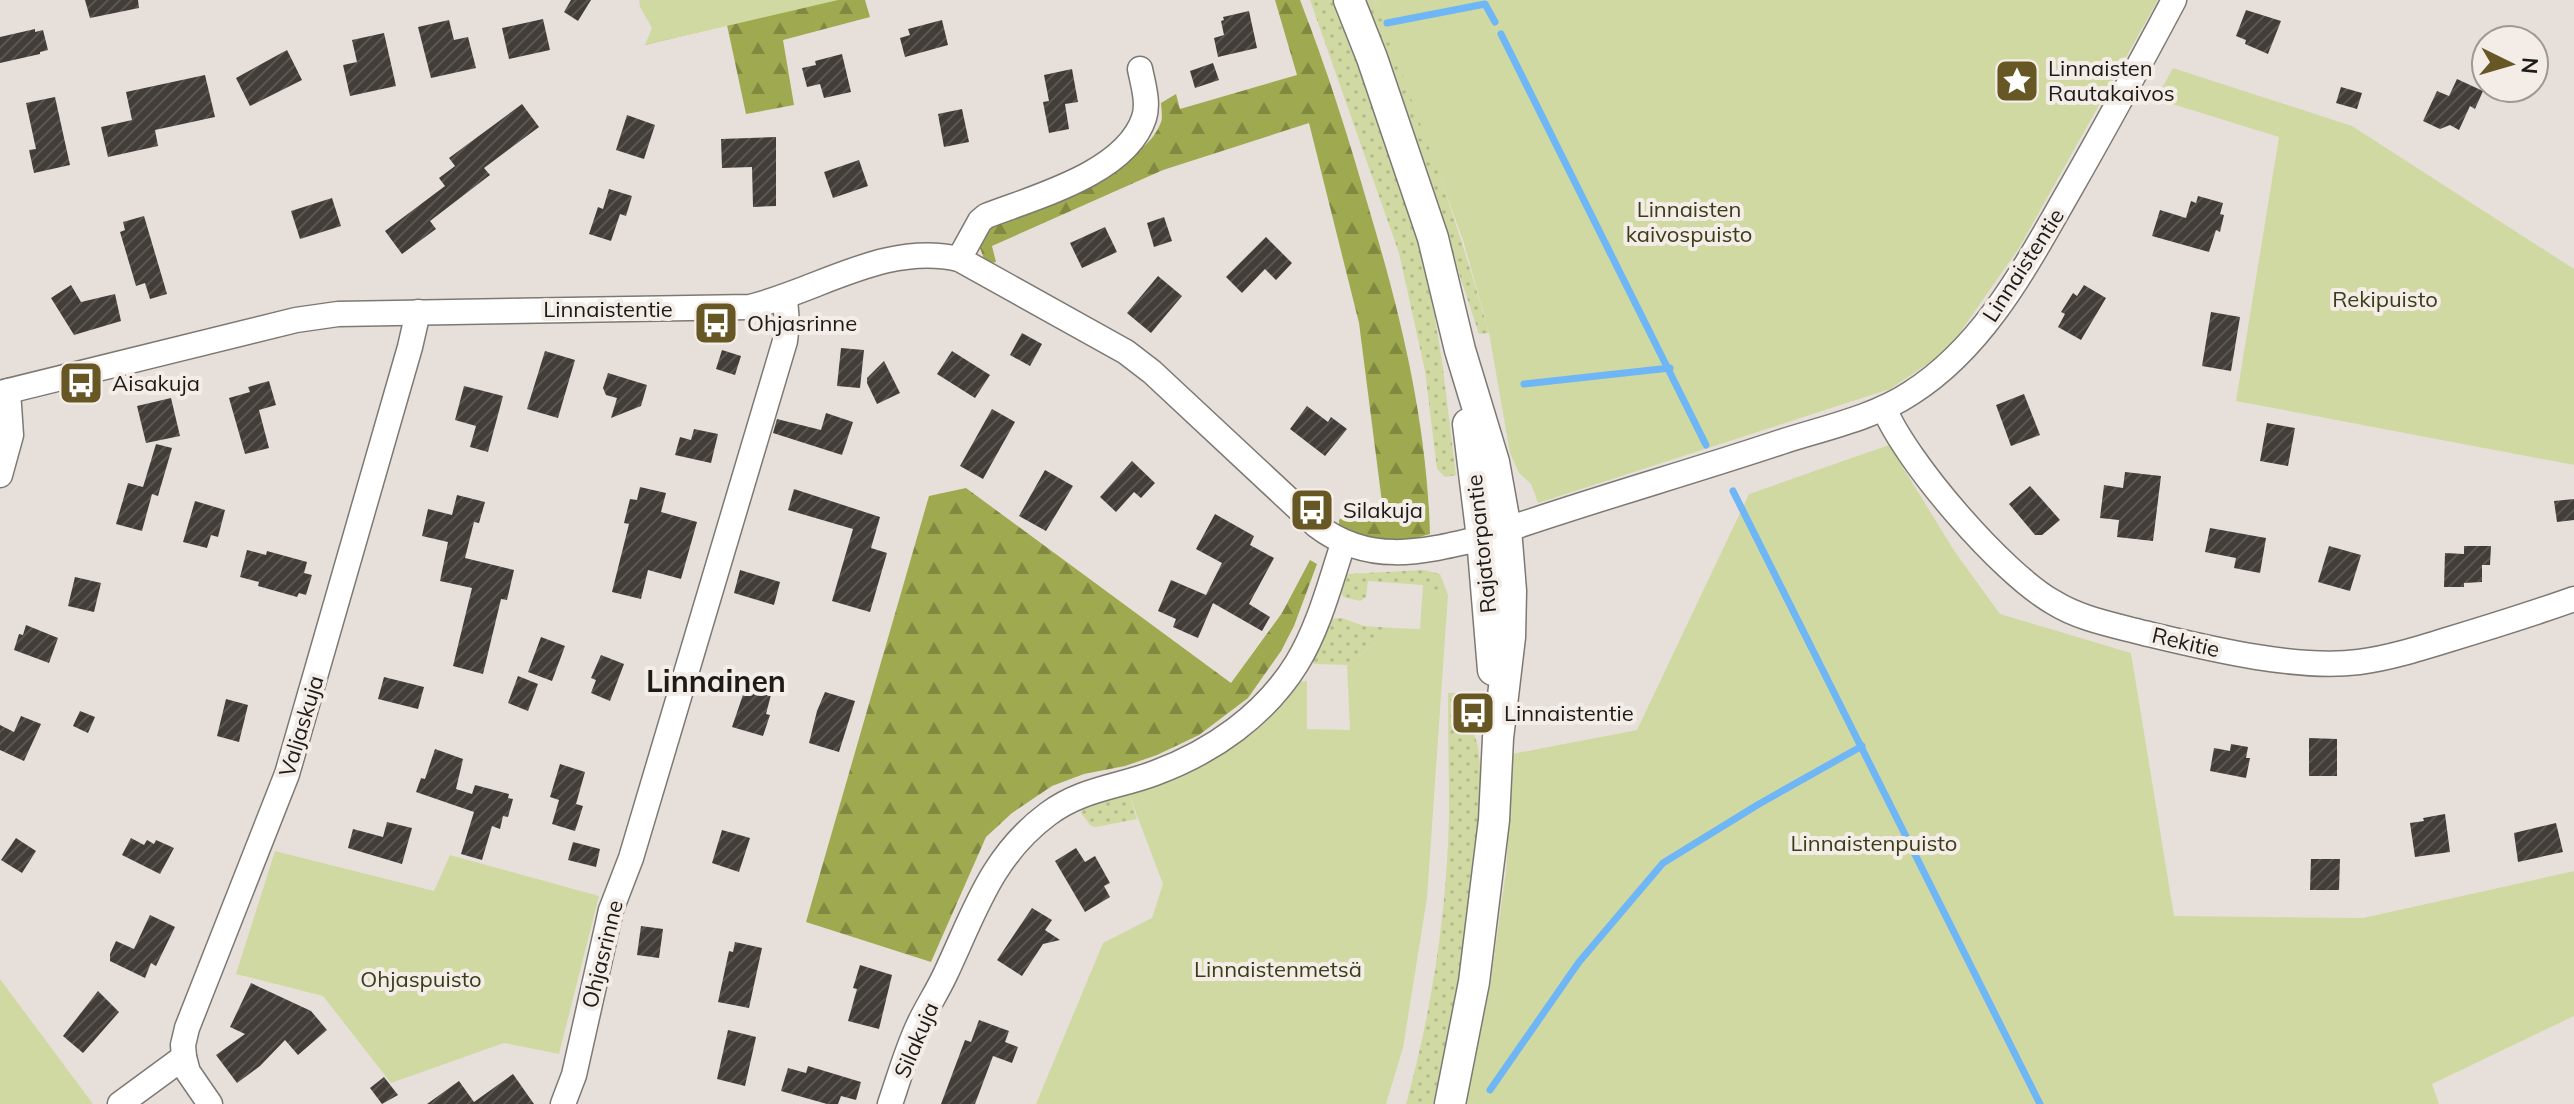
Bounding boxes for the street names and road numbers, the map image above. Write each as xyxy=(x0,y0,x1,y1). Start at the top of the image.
street label: Linnaistentie xyxy=(1976,203,2070,327)
street label: Linnaistentie xyxy=(543,295,673,323)
street label: Rajatorpantie xyxy=(1460,473,1502,615)
street label: Rekitie xyxy=(2150,621,2222,663)
street label: Valjaskuja xyxy=(272,672,330,780)
street label: Ohjasrinne xyxy=(575,897,629,1011)
street label: Silakuja xyxy=(888,998,944,1082)

